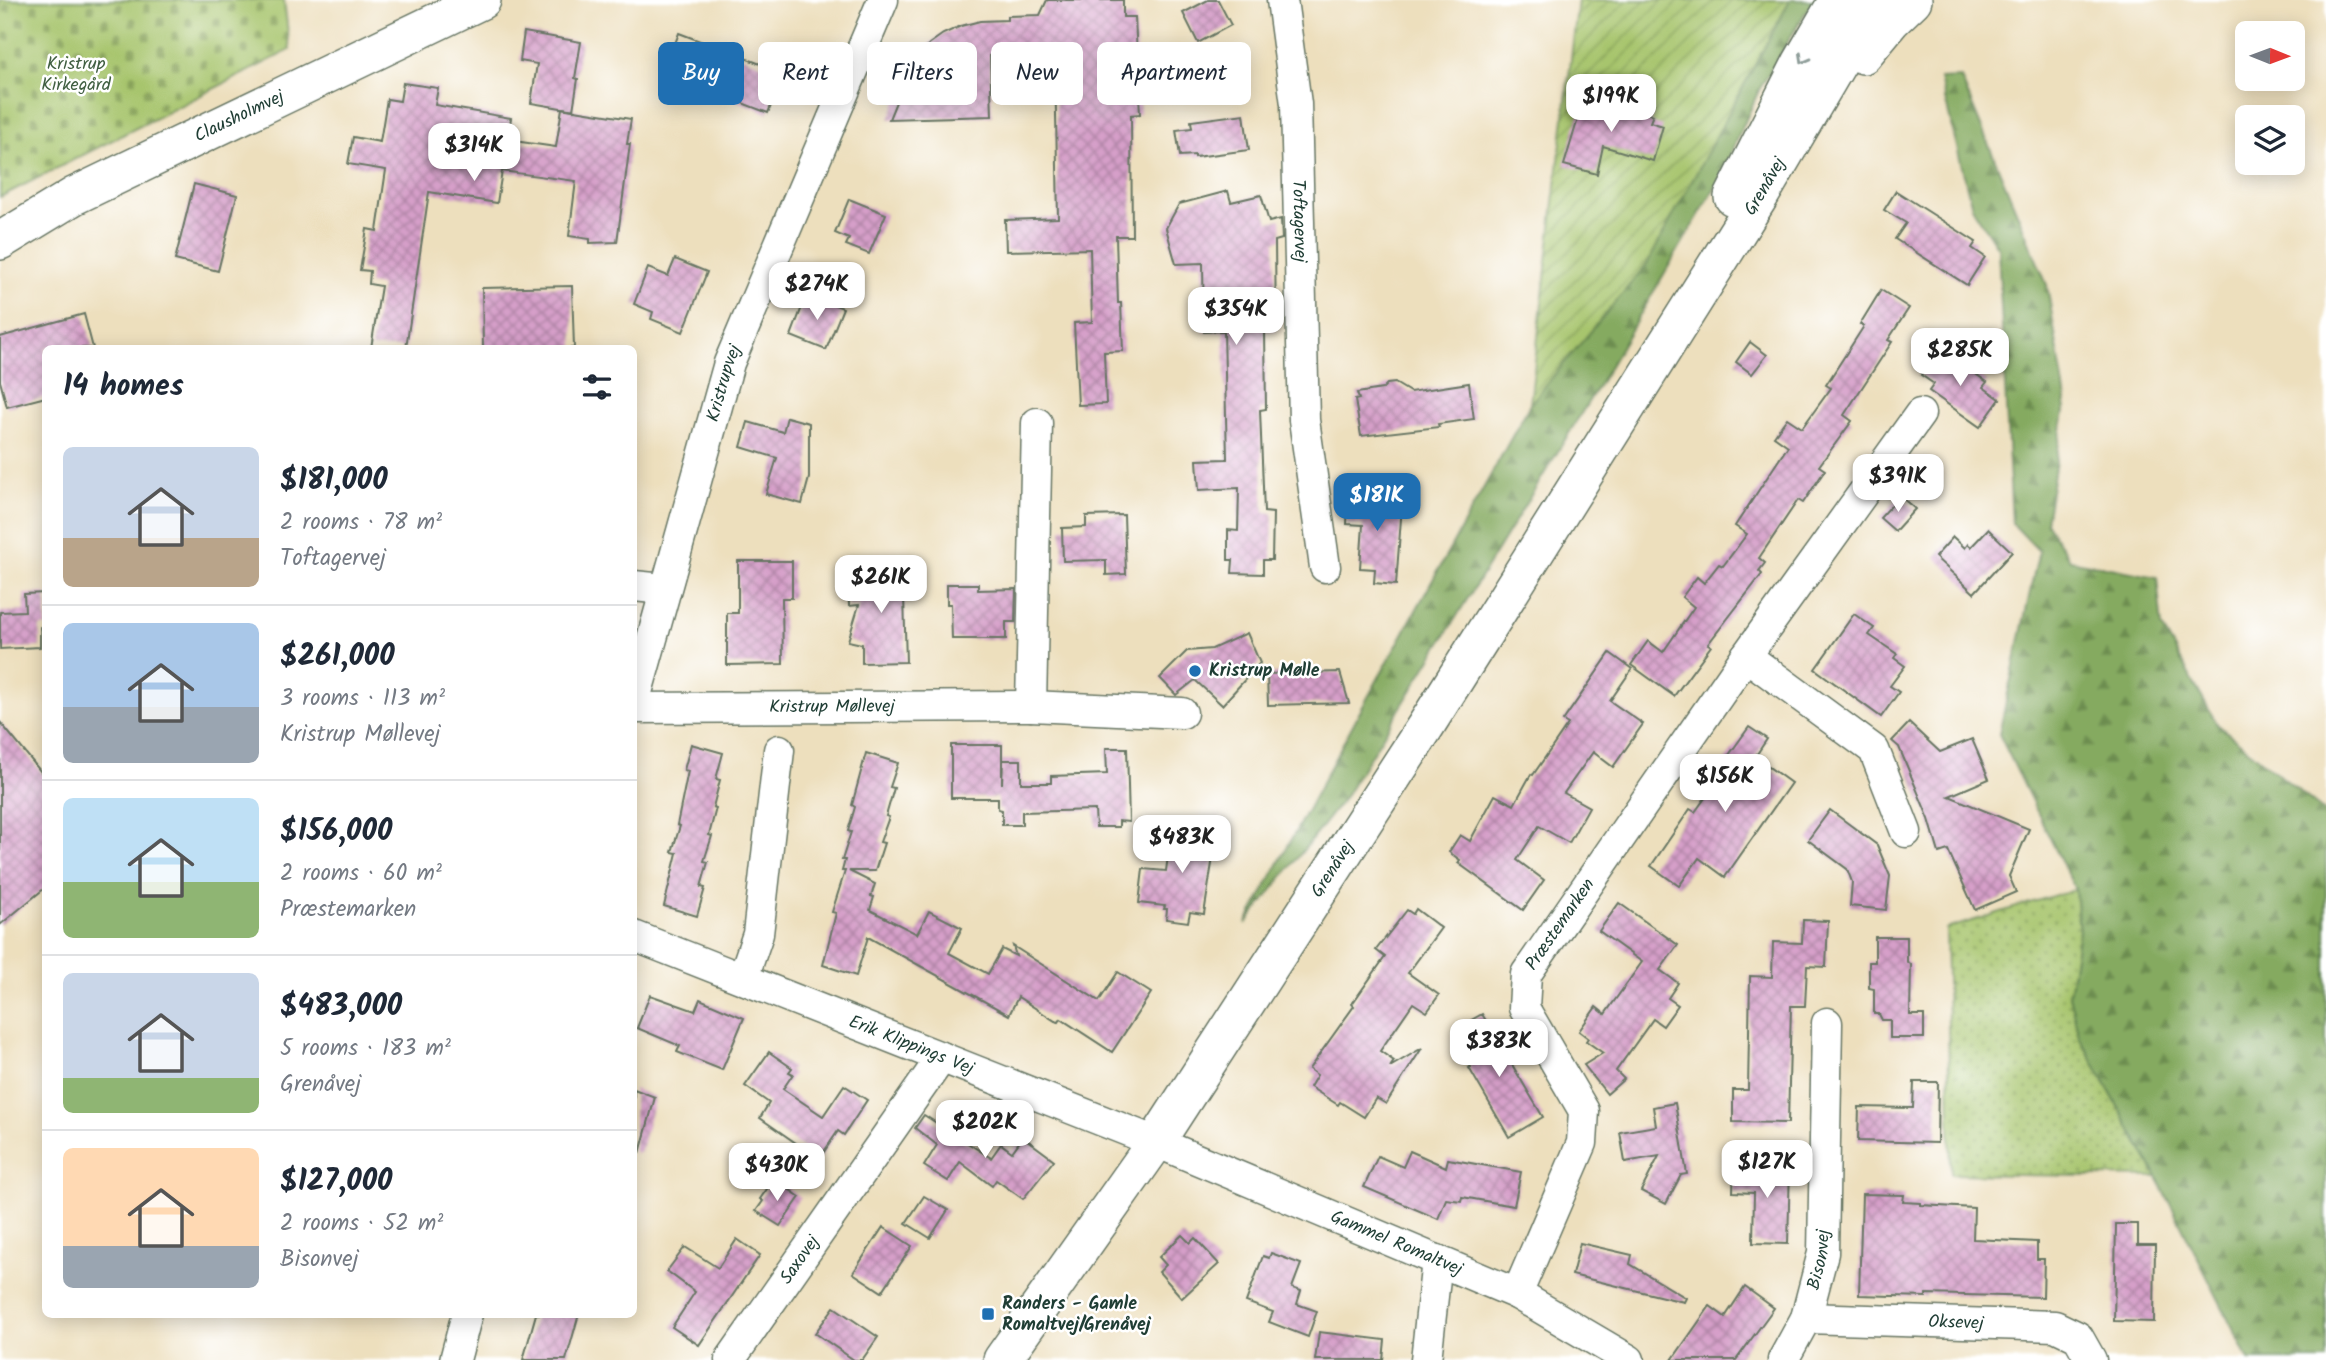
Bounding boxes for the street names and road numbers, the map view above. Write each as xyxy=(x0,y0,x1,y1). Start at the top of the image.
street label: Clausholmvej xyxy=(189,82,291,151)
street label: Grenåvej xyxy=(1736,151,1795,221)
street label: Toftagervej xyxy=(1283,179,1315,264)
street label: Kristrupvej xyxy=(699,339,750,425)
street label: Kristrup Møllevej xyxy=(769,692,896,722)
street label: Grenåvej xyxy=(1303,833,1363,904)
street label: Præstemarken xyxy=(1518,872,1603,977)
street label: Erik Klippings Vej xyxy=(844,1008,980,1084)
street label: Gammel Romaltvej xyxy=(1326,1202,1468,1284)
street label: Saxovej xyxy=(773,1228,828,1291)
street label: Bisonvej xyxy=(1799,1228,1838,1293)
street label: Oksevej xyxy=(1928,1307,1986,1338)

